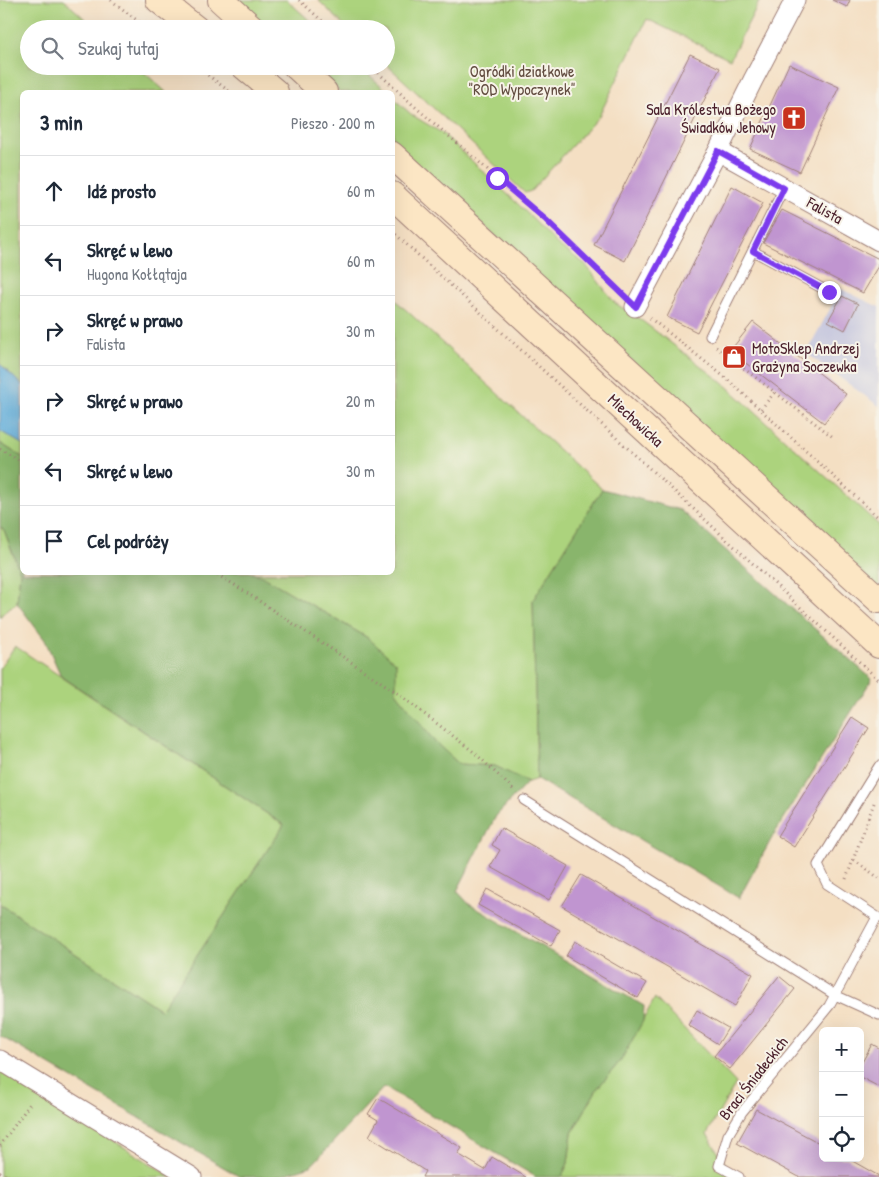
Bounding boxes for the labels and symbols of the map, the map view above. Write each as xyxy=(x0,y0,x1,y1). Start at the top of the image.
park label: Ogródki działkowe "ROD Wypoczynek" xyxy=(468,60,576,100)
place label: Sala Królestwa Bożego Świadków Jehowy xyxy=(646,98,777,138)
church icon: Sala Królestwa Bożego Świadków Jehowy xyxy=(781,105,807,131)
route start xyxy=(486,167,509,190)
street label: Falista xyxy=(802,191,847,229)
route end xyxy=(818,281,841,304)
place label: MotoSklep Andrzej Grażyna Soczewka xyxy=(752,337,859,377)
shop icon: MotoSklep Andrzej Grażyna Soczewka xyxy=(721,344,747,370)
street label: Miechowicka xyxy=(603,388,669,452)
street label: Braci Śniadeckich xyxy=(713,1031,793,1124)

